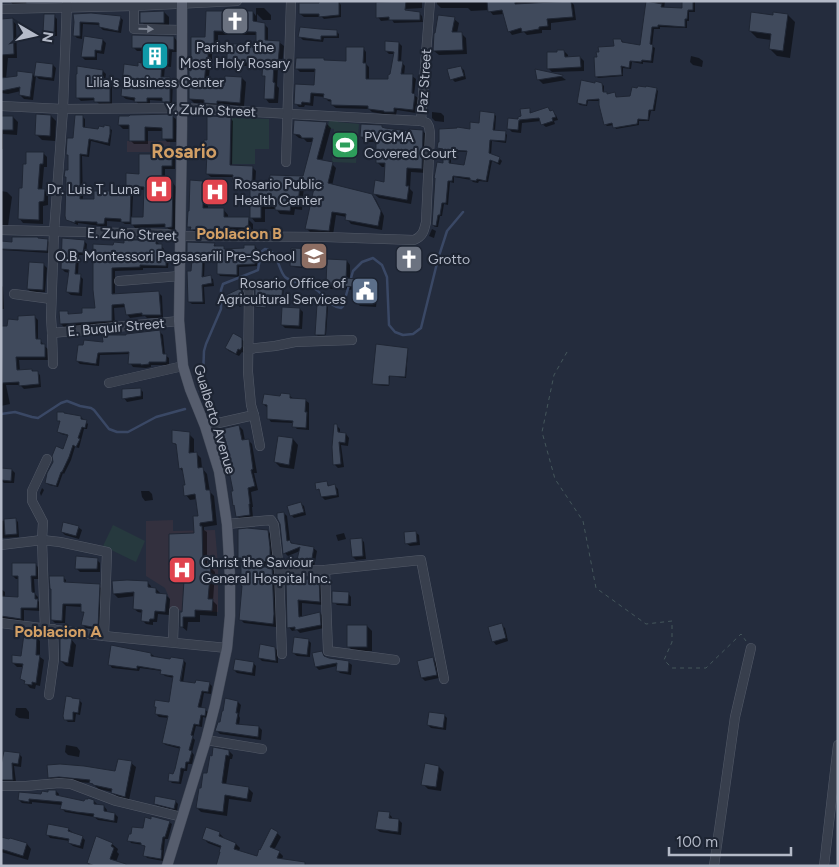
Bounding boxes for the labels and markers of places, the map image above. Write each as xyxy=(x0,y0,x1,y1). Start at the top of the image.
church icon: Parish of the Most Holy Rosary xyxy=(220,6,250,36)
place label: Parish of the Most Holy Rosary xyxy=(180,39,291,72)
building icon: Lilia's Business Center xyxy=(140,41,170,71)
place label: Lilia's Business Center xyxy=(86,74,224,91)
place label: PVGMA Covered Court xyxy=(364,129,457,162)
sports icon: PVGMA Covered Court xyxy=(330,130,360,160)
hospital icon: Dr. Luis T. Luna xyxy=(144,174,174,204)
place label: Rosario Public Health Center xyxy=(234,176,322,209)
hospital icon: Rosario Public Health Center xyxy=(200,177,230,207)
place label: Dr. Luis T. Luna xyxy=(47,181,140,198)
school or university icon: O.B. Montessori Pagsasarili Pre-School xyxy=(299,241,329,271)
church icon: Grotto xyxy=(394,244,424,274)
place label: O.B. Montessori Pagsasarili Pre-School xyxy=(55,248,295,265)
place label: Grotto xyxy=(428,251,470,268)
place label: Rosario Office of Agricultural Services xyxy=(217,275,347,308)
public building icon: Rosario Office of Agricultural Services xyxy=(350,276,380,306)
place label: Christ the Saviour General Hospital Inc. xyxy=(201,554,331,587)
hospital icon: Christ the Saviour General Hospital Inc. xyxy=(167,555,197,585)

